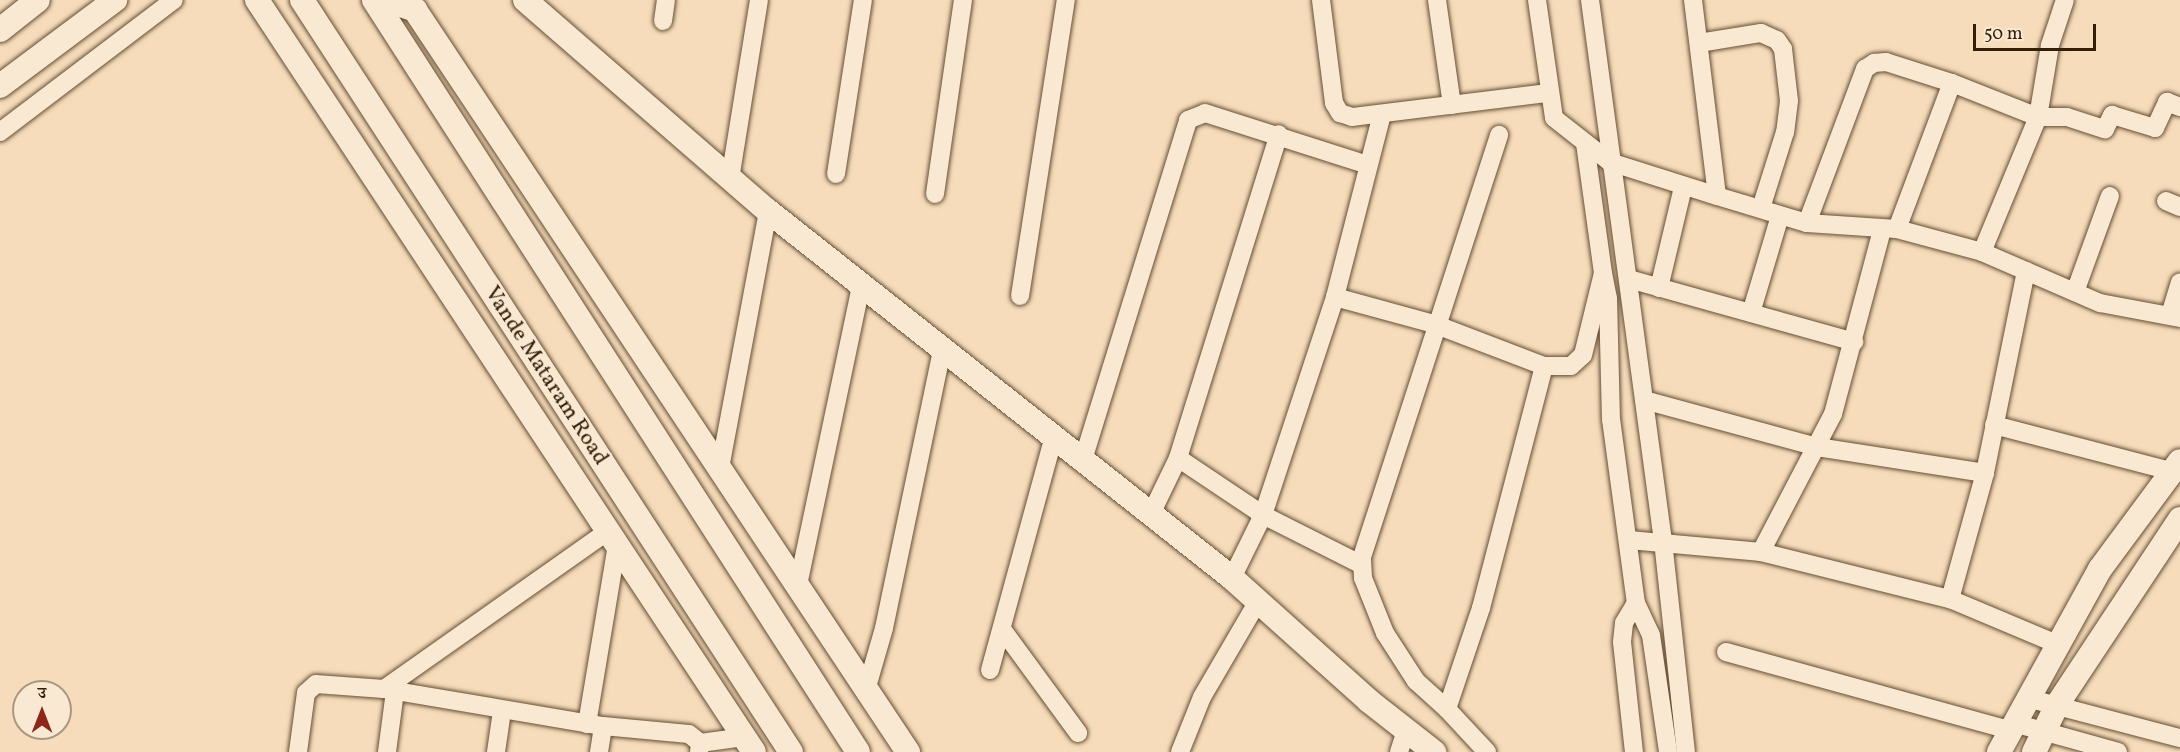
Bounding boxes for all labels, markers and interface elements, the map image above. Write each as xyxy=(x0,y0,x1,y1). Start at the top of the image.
scale bar xyxy=(1976,12,2099,50)
text: 50 m xyxy=(1984,22,2023,47)
street label: Vande Mataram Road xyxy=(478,282,614,470)
north arrow xyxy=(12,680,72,740)
text: उ xyxy=(38,683,46,705)

